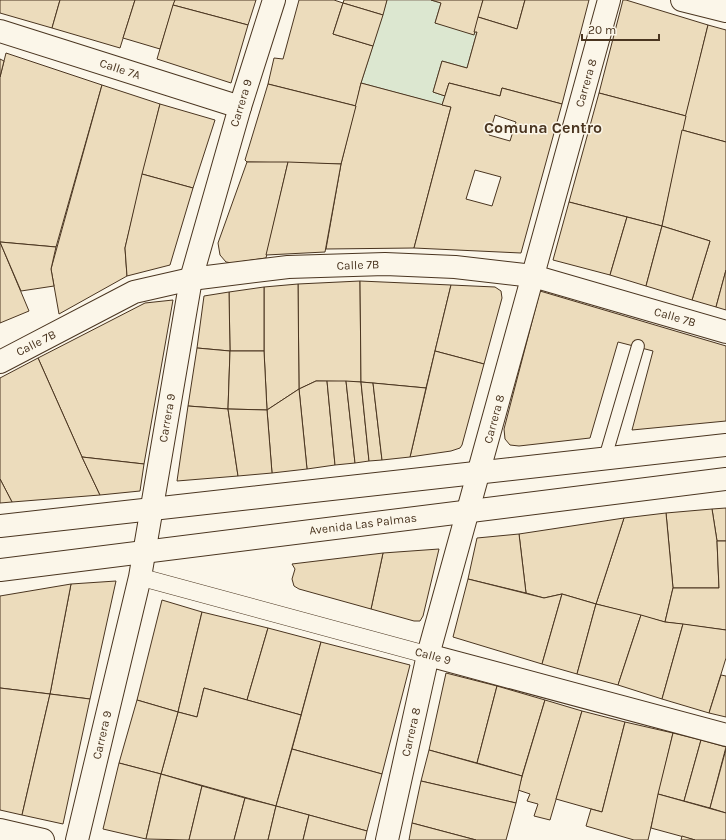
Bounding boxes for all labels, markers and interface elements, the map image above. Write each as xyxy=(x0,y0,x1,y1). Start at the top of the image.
scale bar xyxy=(582,16,659,42)
text: 20 m xyxy=(588,23,616,37)
street label: Calle 7A xyxy=(98,56,142,82)
street label: Carrera 8 xyxy=(572,57,600,109)
street label: Carrera 9 xyxy=(227,77,255,129)
district label: Comuna Centro xyxy=(484,118,602,137)
street label: Calle 7B xyxy=(336,257,380,273)
street label: Calle 7B xyxy=(653,304,697,330)
street label: Calle 7B xyxy=(14,327,58,359)
street label: Carrera 9 xyxy=(156,392,178,444)
street label: Carrera 8 xyxy=(481,393,507,445)
street label: Avenida Las Palmas xyxy=(308,510,418,538)
street label: Calle 9 xyxy=(413,644,453,668)
street label: Carrera 8 xyxy=(399,706,423,758)
street label: Carrera 9 xyxy=(90,709,114,761)

